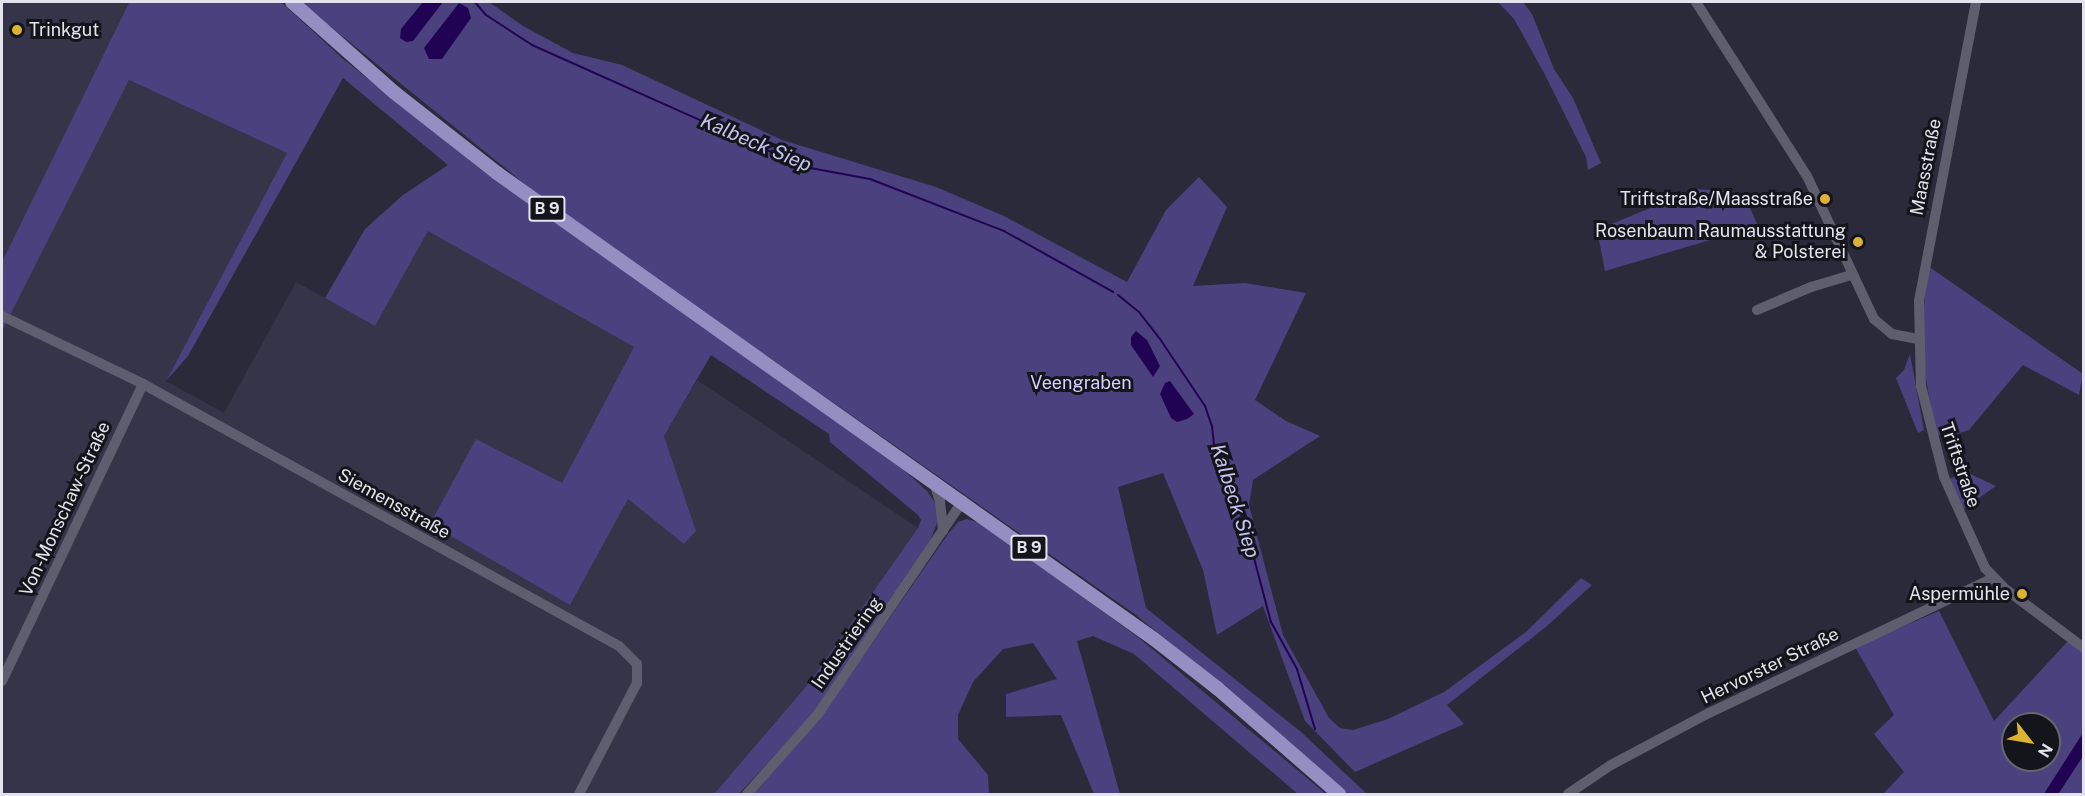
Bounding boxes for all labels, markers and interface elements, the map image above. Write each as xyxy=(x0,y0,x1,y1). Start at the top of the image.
place label: Trinkgut xyxy=(29,19,99,41)
marker: Trinkgut xyxy=(10,23,24,37)
water label: Kalbeck Siep xyxy=(697,109,815,177)
street label: Maasstraße xyxy=(1906,117,1946,217)
place label: Triftstraße/Maasstraße xyxy=(1620,188,1813,210)
marker: Triftstraße/Maasstraße xyxy=(1818,192,1832,206)
road number: B 9 xyxy=(528,196,566,222)
place label: Rosenbaum Raumausstattung & Polsterei xyxy=(1595,221,1846,264)
marker: Rosenbaum Raumausstattung & Polsterei xyxy=(1851,235,1865,249)
park label: Veengraben xyxy=(1030,372,1132,394)
street label: Von-Monschaw-Straße xyxy=(15,418,115,600)
street label: Triftstraße xyxy=(1935,420,1985,510)
water label: Kalbeck Siep xyxy=(1205,441,1265,561)
street label: Siemensstraße xyxy=(334,464,454,544)
road number: B 9 xyxy=(1010,535,1048,561)
place label: Aspermühle xyxy=(1909,583,2010,605)
marker: Aspermühle xyxy=(2015,587,2029,601)
street label: Industriering xyxy=(807,593,887,693)
street label: Hervorster Straße xyxy=(1698,623,1842,709)
north arrow xyxy=(2001,712,2061,772)
text: N xyxy=(2034,740,2057,761)

